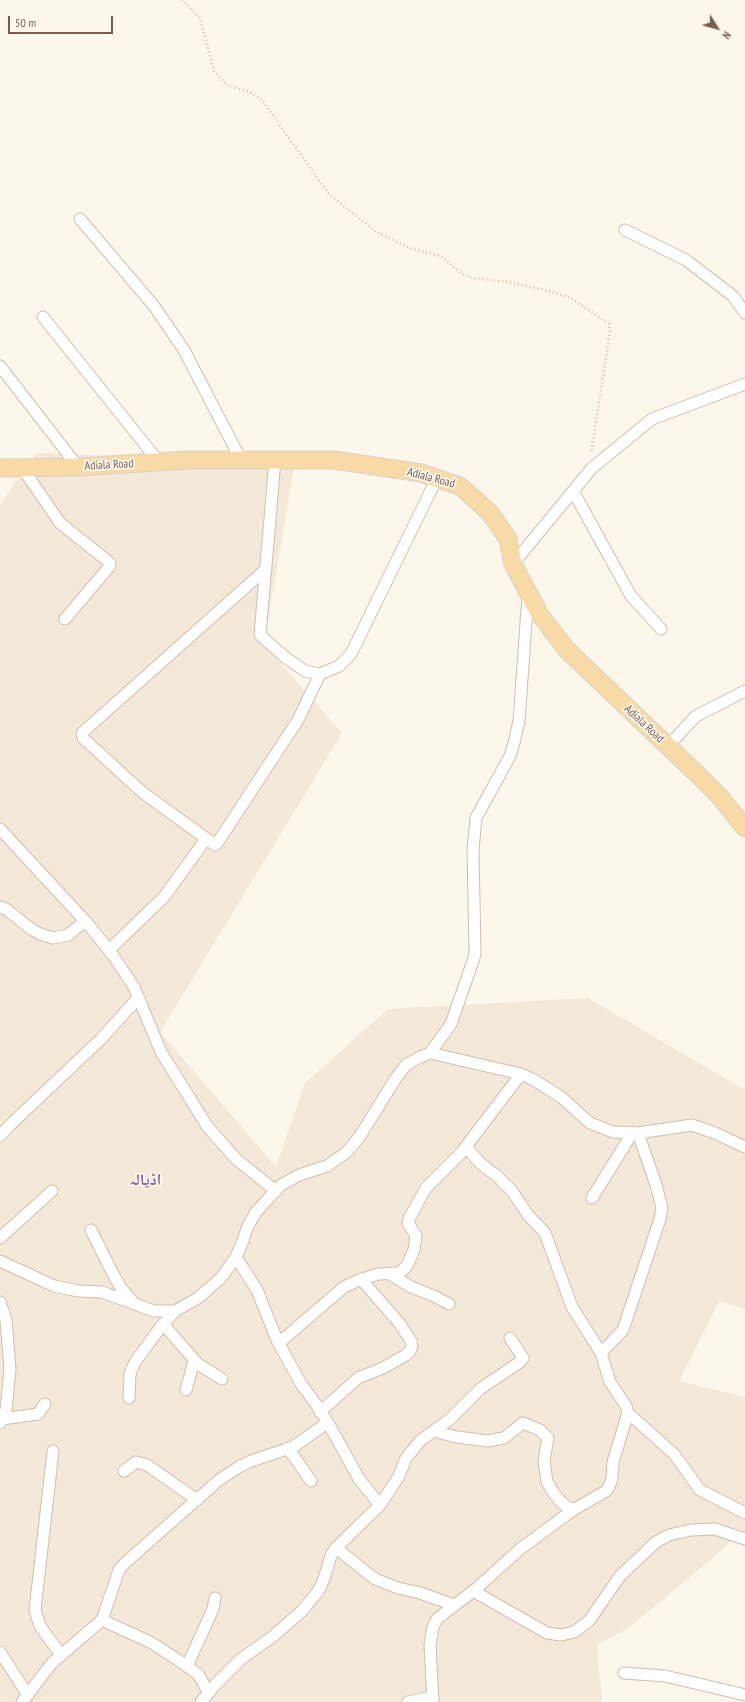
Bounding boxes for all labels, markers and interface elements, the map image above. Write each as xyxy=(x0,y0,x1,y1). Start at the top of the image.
scale bar xyxy=(10,8,115,34)
north arrow xyxy=(697,8,737,48)
text: 50 m xyxy=(15,15,36,30)
text: N xyxy=(719,29,734,42)
street label: Adiala Road xyxy=(84,457,134,473)
street label: Adiala Road xyxy=(406,465,456,491)
street label: Adiala Road xyxy=(621,702,667,746)
district label: اڈیالہ xyxy=(129,1170,161,1190)

